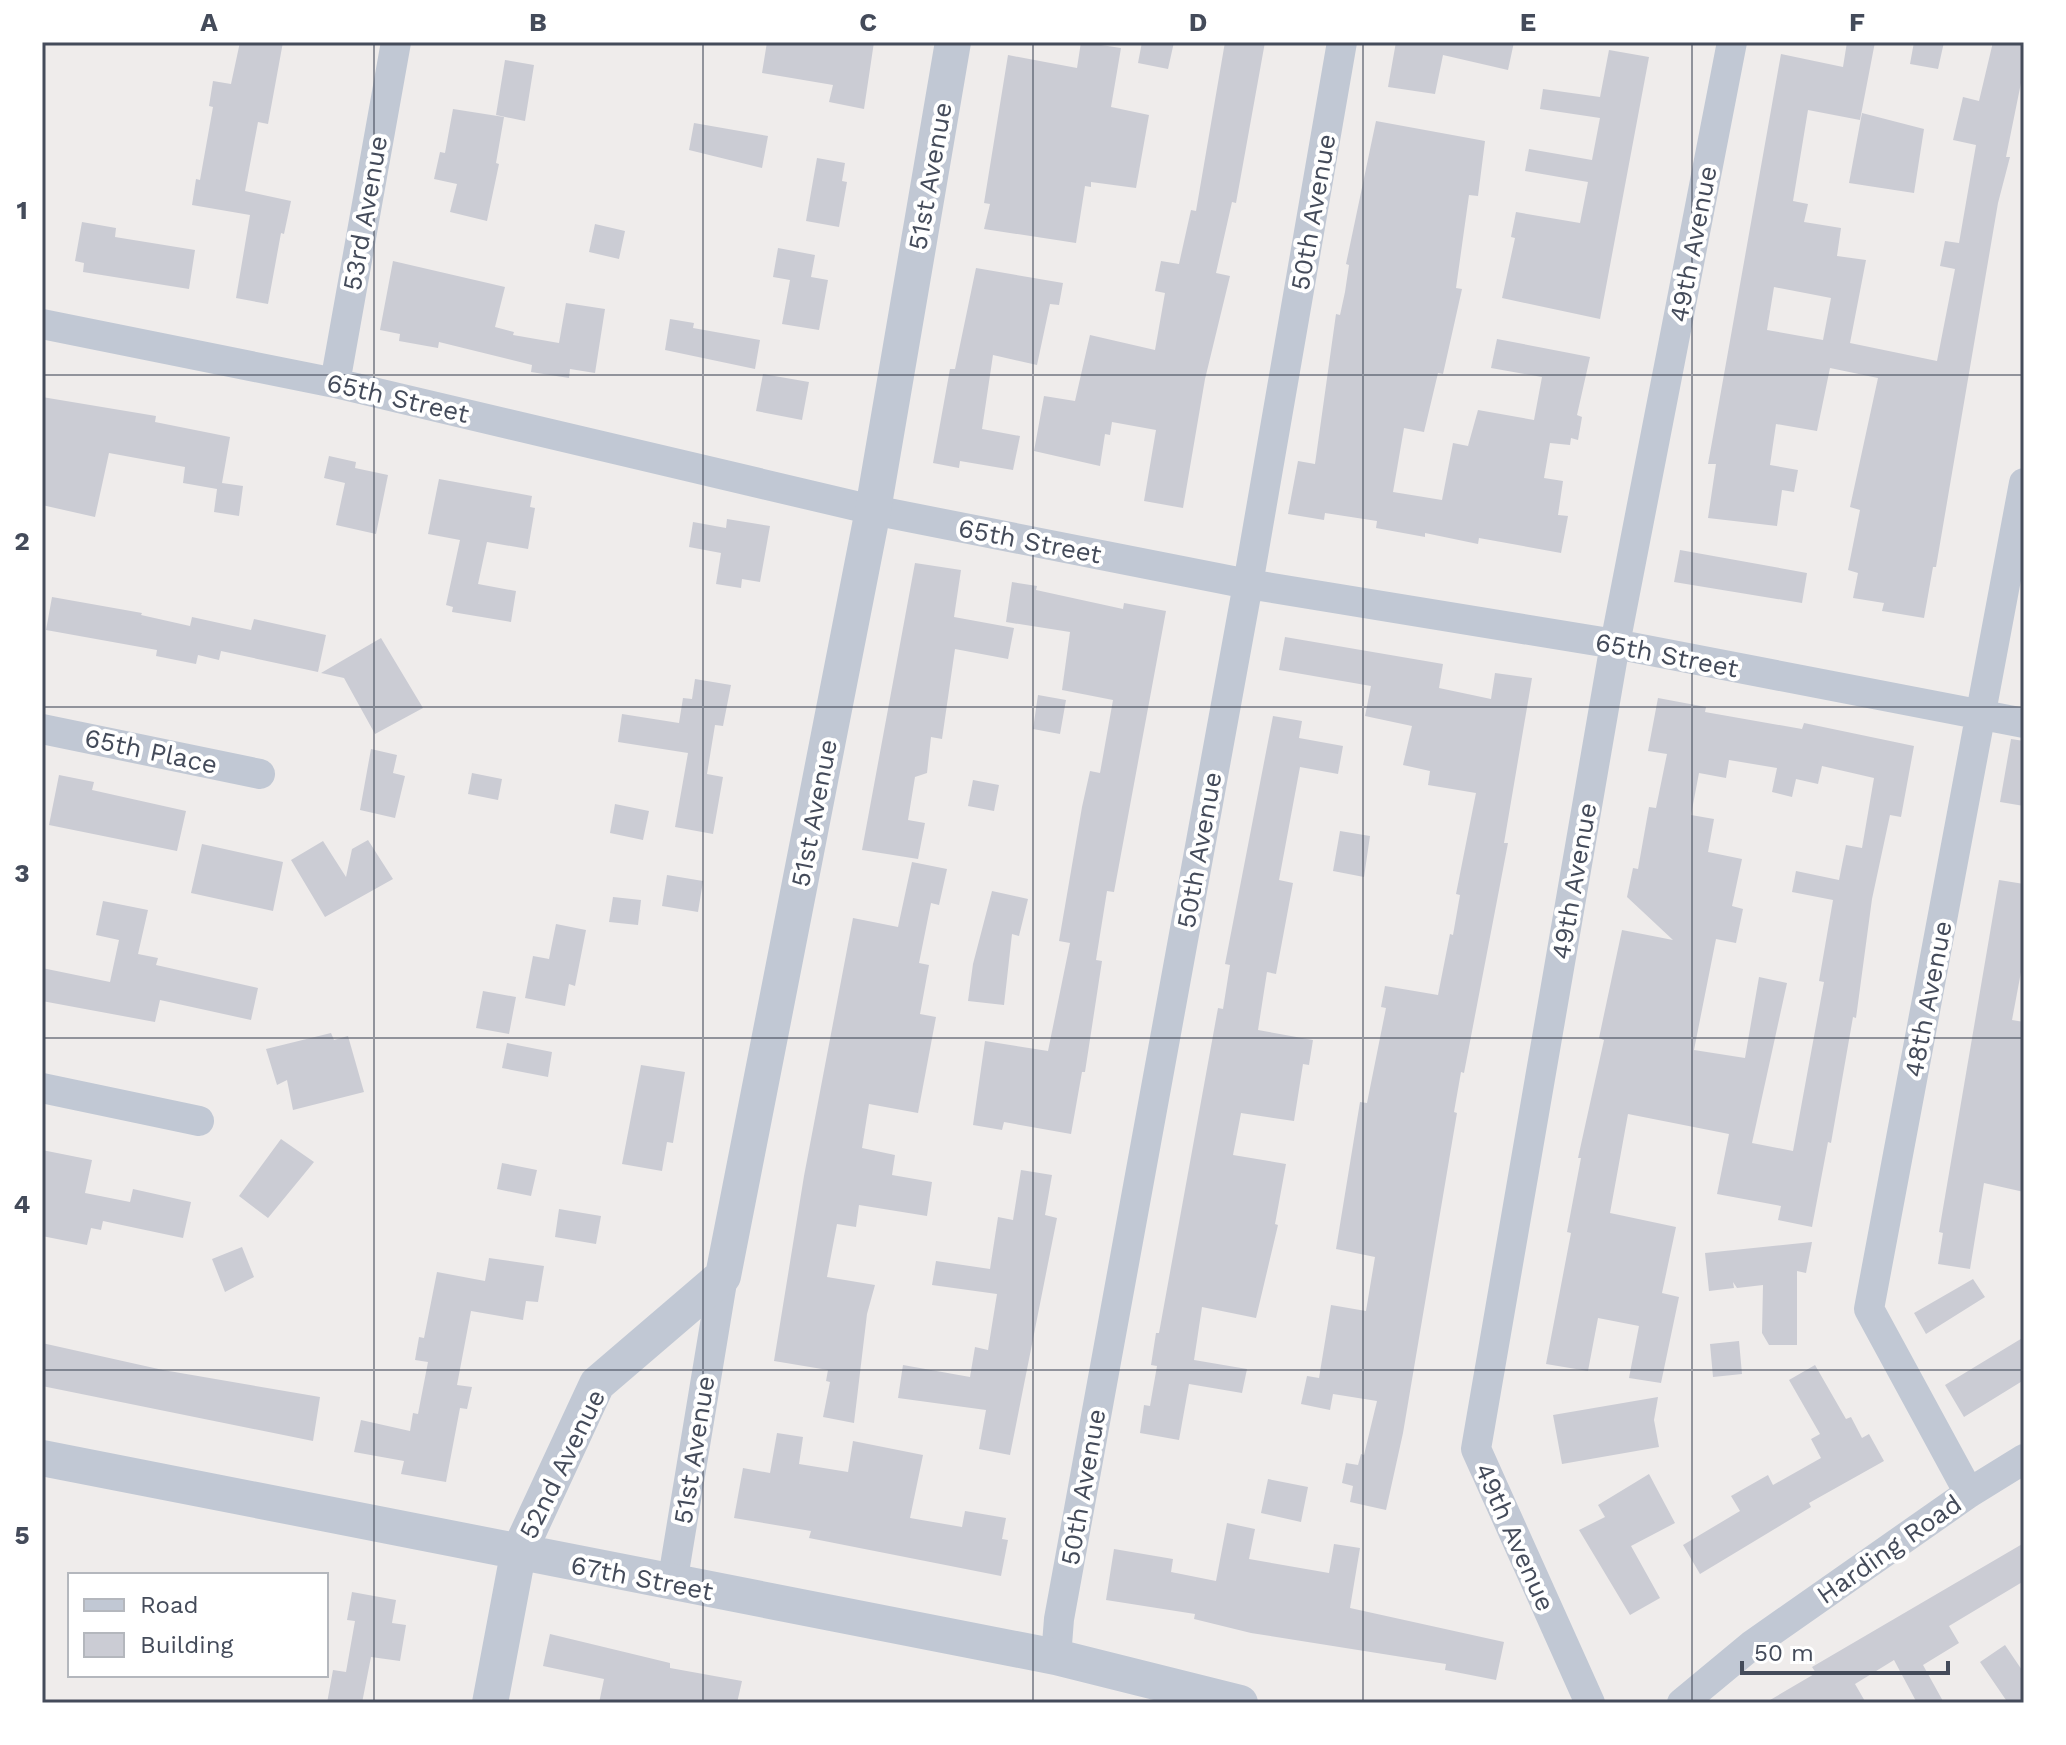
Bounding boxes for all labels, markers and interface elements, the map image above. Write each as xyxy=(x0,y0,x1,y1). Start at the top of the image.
text: A xyxy=(200,7,218,37)
text: B xyxy=(529,7,547,37)
text: C xyxy=(859,7,877,37)
text: D xyxy=(1189,7,1207,37)
text: E xyxy=(1520,7,1536,37)
text: F xyxy=(1849,7,1865,37)
street label: 51st Avenue xyxy=(902,100,958,252)
street label: 50th Avenue xyxy=(1285,132,1341,292)
street label: 53rd Avenue xyxy=(337,133,393,293)
street label: 49th Avenue xyxy=(1663,163,1723,325)
text: 1 xyxy=(16,195,28,225)
street label: 65th Street xyxy=(324,367,472,429)
street label: 65th Street xyxy=(956,512,1104,570)
text: 2 xyxy=(14,526,30,556)
street label: 65th Street xyxy=(1593,626,1741,684)
street label: 65th Place xyxy=(82,722,220,780)
street label: 51st Avenue xyxy=(785,737,843,889)
street label: 50th Avenue xyxy=(1171,770,1227,930)
street label: 49th Avenue xyxy=(1545,800,1603,962)
text: 3 xyxy=(14,858,30,888)
street label: 48th Avenue xyxy=(1898,918,1958,1080)
text: 4 xyxy=(14,1189,31,1219)
street label: 51st Avenue xyxy=(667,1374,721,1526)
street label: 52nd Avenue xyxy=(513,1384,611,1544)
street label: 50th Avenue xyxy=(1055,1407,1111,1567)
street label: 49th Avenue xyxy=(1469,1458,1561,1616)
street label: Harding Road xyxy=(1811,1488,1967,1610)
text: 5 xyxy=(14,1520,30,1550)
street label: 67th Street xyxy=(568,1550,716,1607)
legend xyxy=(68,1573,328,1677)
text: Road xyxy=(140,1591,199,1619)
scale bar xyxy=(1742,1625,1948,1675)
text: Building xyxy=(140,1631,233,1659)
text: 50 m xyxy=(1754,1639,1814,1667)

